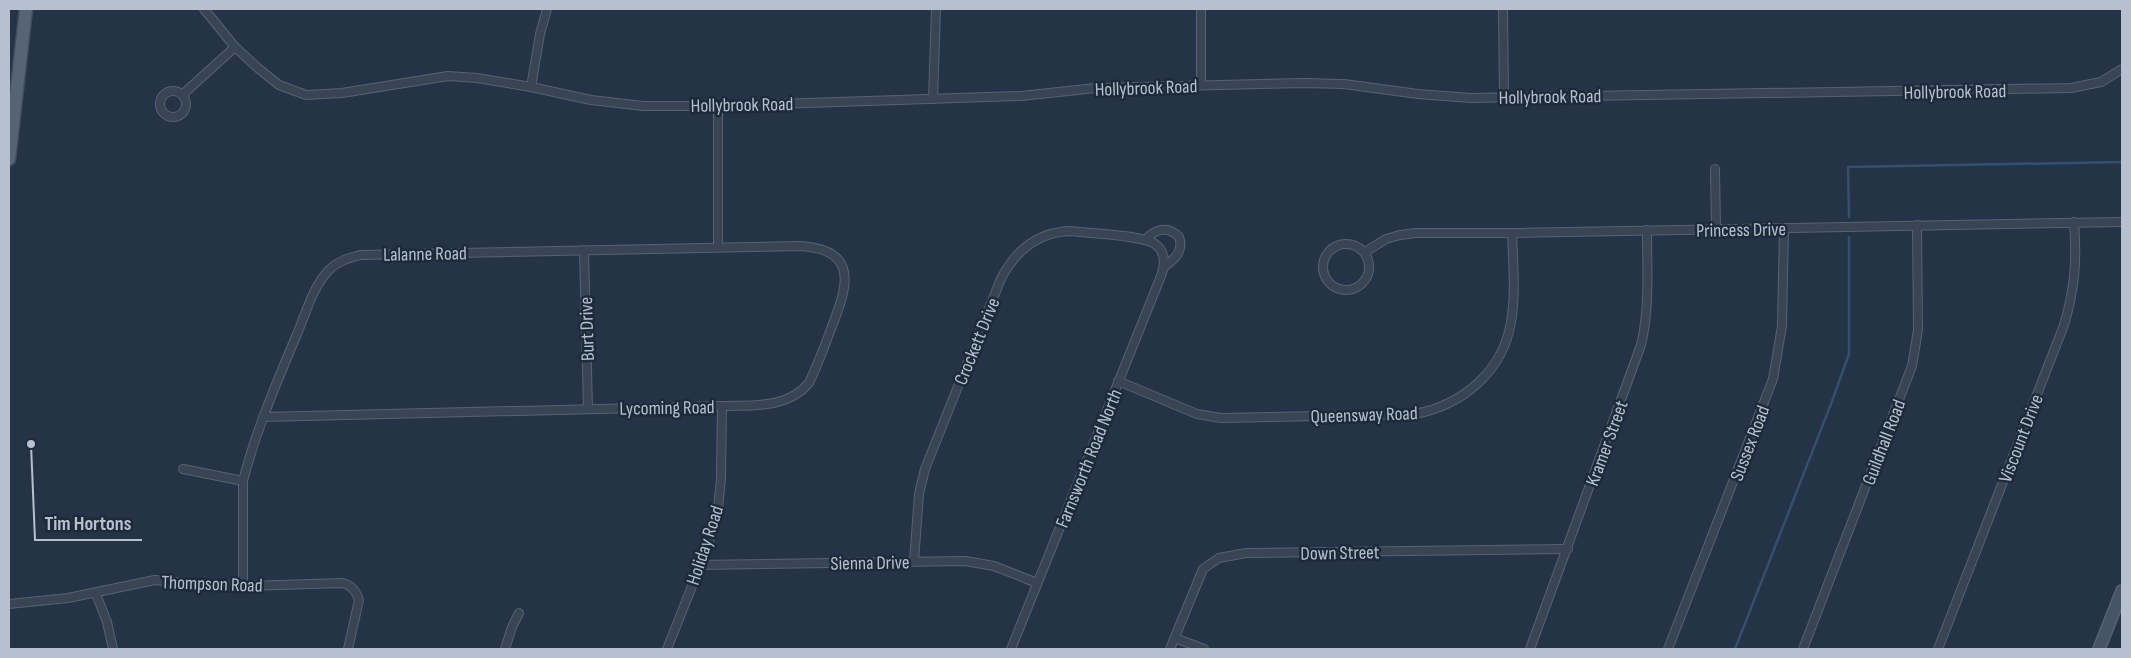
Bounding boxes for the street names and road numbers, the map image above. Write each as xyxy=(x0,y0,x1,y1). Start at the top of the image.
street label: Hollybrook Road xyxy=(1094,75,1198,102)
street label: Hollybrook Road xyxy=(1903,80,2007,105)
street label: Hollybrook Road xyxy=(1498,85,1602,110)
street label: Hollybrook Road xyxy=(690,93,794,118)
street label: Princess Drive xyxy=(1696,218,1786,243)
street label: Lalanne Road xyxy=(383,242,467,267)
street label: Crockett Drive xyxy=(949,295,1005,389)
street label: Burt Drive xyxy=(575,297,600,361)
street label: Farnsworth Road North xyxy=(1051,386,1128,531)
street label: Viscount Drive xyxy=(1994,391,2049,486)
street label: Lycoming Road xyxy=(619,396,715,421)
street label: Kramer Street xyxy=(1581,397,1634,489)
street label: Guildhall Road xyxy=(1858,397,1911,489)
street label: Queensway Road xyxy=(1310,402,1418,429)
street label: Sussex Road xyxy=(1726,403,1775,484)
street label: Holiday Road xyxy=(682,503,729,588)
street label: Down Street xyxy=(1300,541,1380,566)
street label: Sienna Drive xyxy=(830,551,910,576)
street label: Thompson Road xyxy=(161,571,263,598)

